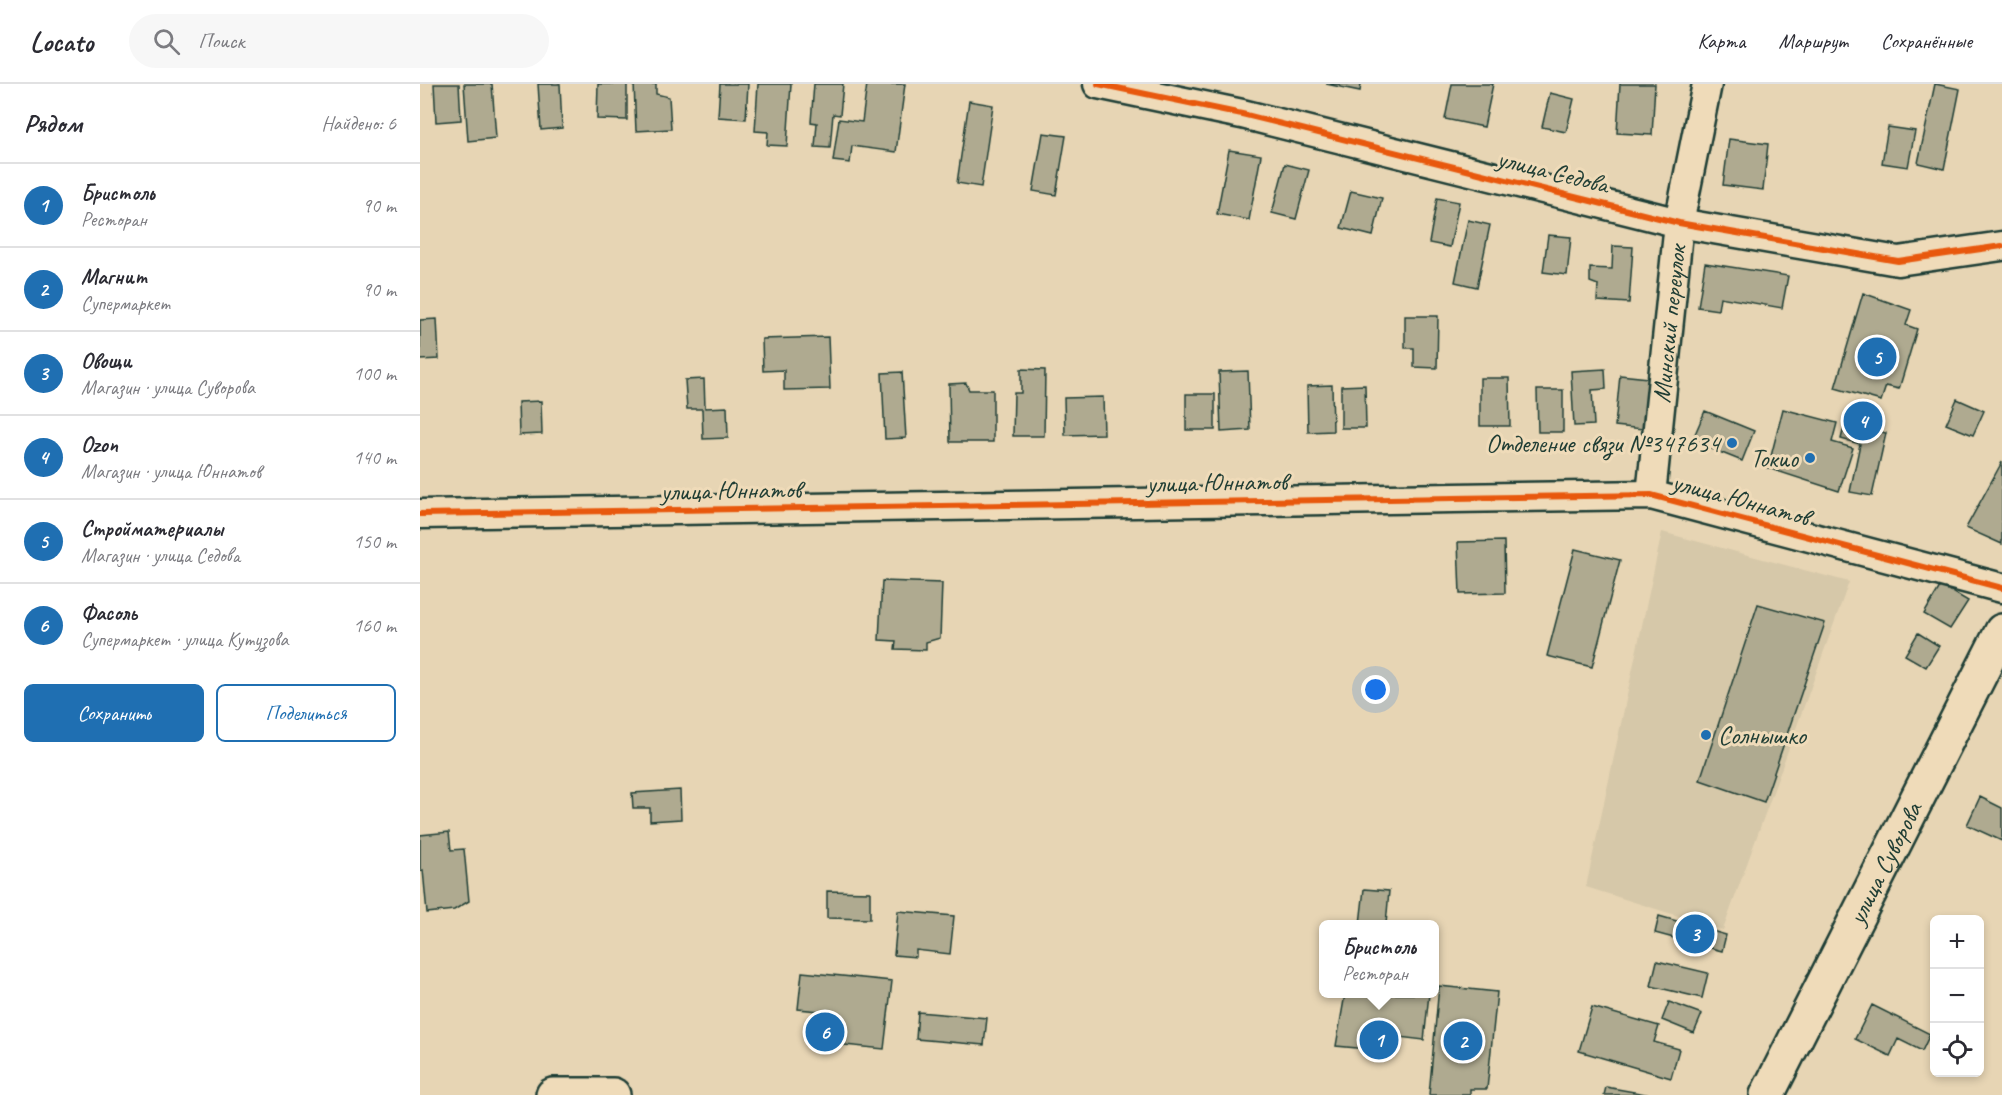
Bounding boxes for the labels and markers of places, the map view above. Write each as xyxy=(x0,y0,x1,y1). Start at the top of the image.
pin: 5 xyxy=(1858,334,1896,380)
pin: 4 xyxy=(1844,398,1882,444)
place label: Отделение связи №347634 xyxy=(1486,427,1722,461)
marker: Отделение связи №347634 xyxy=(1725,436,1739,450)
place label: Токио xyxy=(1750,442,1800,475)
marker: Токио xyxy=(1803,451,1817,465)
place label: Солнышко xyxy=(1718,719,1808,752)
marker: Солнышко xyxy=(1699,728,1713,742)
pin: 3 xyxy=(1676,912,1714,956)
pin: 6 xyxy=(806,1010,844,1054)
pin: 1 xyxy=(1360,1018,1398,1062)
pin: 2 xyxy=(1444,1018,1482,1064)

